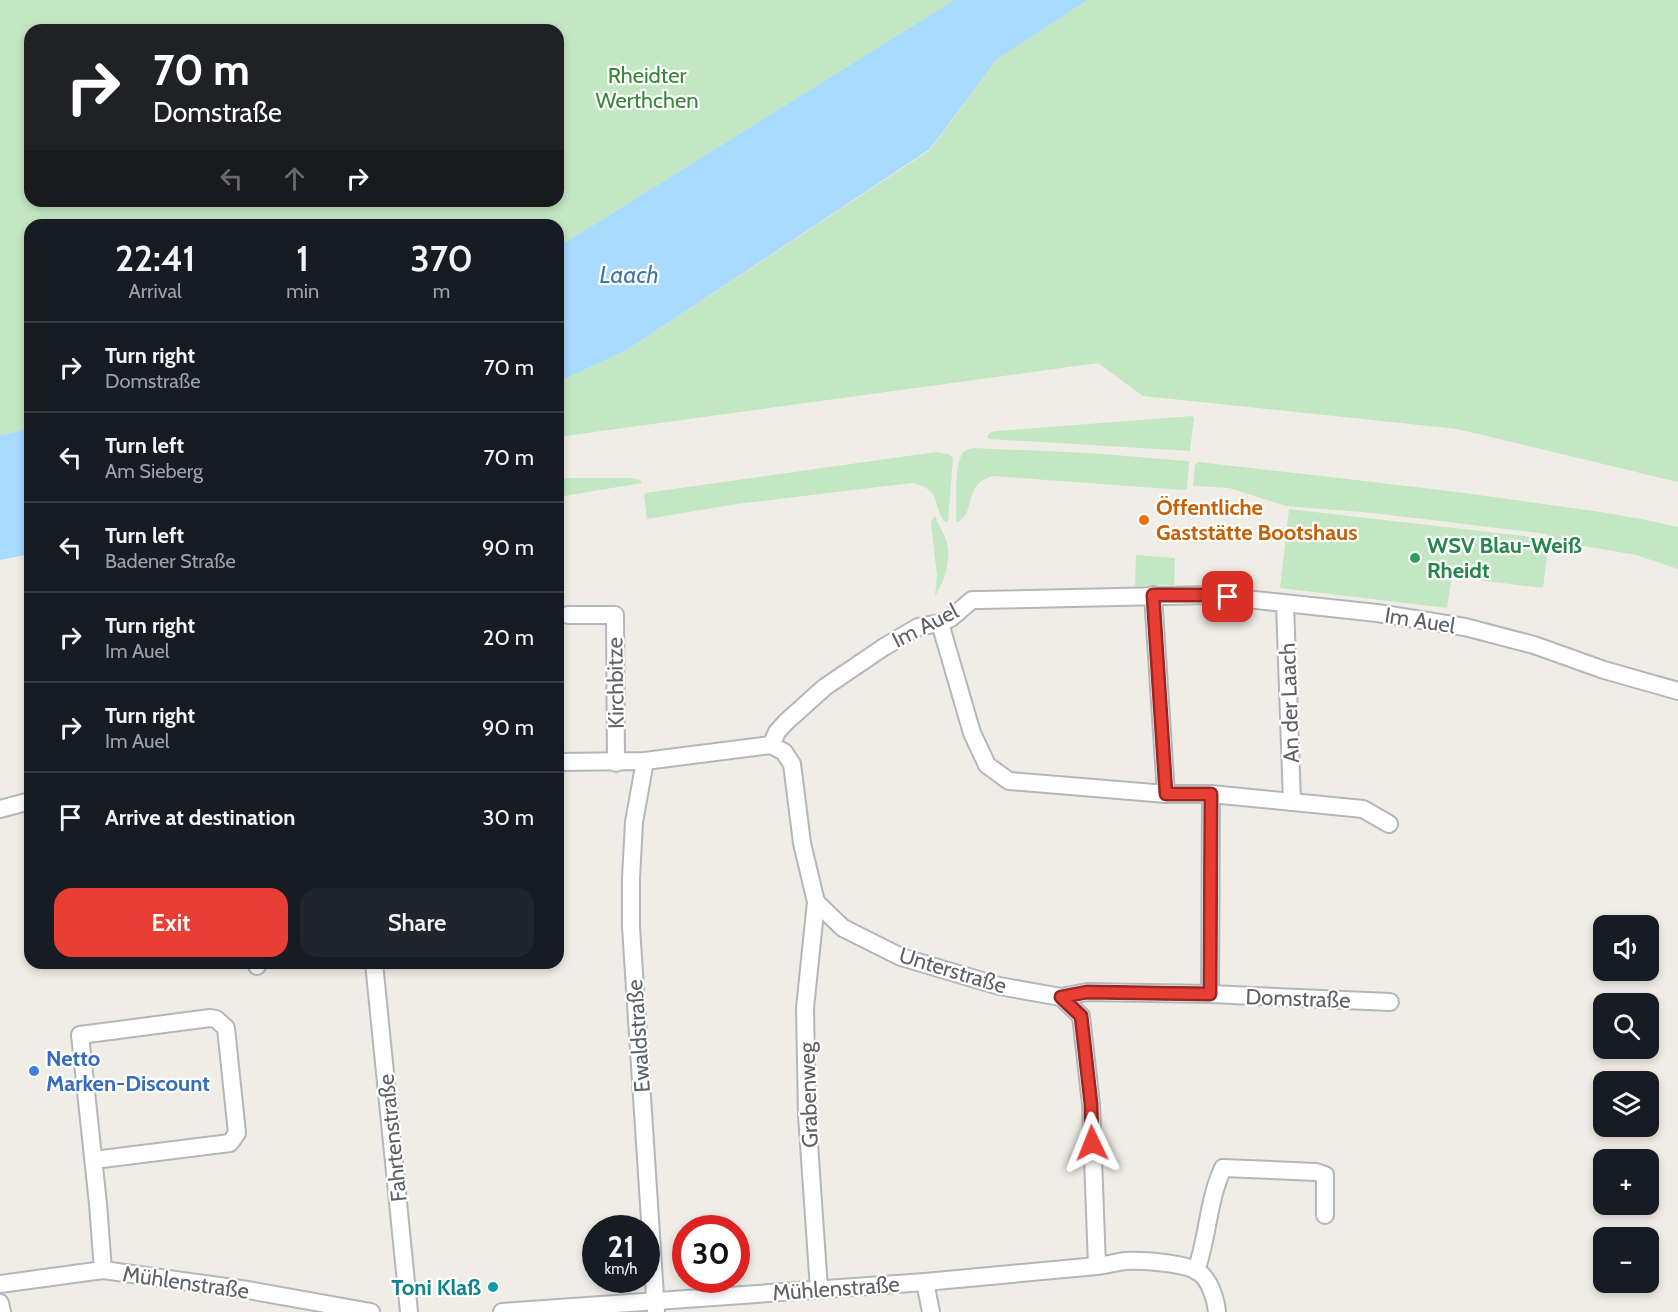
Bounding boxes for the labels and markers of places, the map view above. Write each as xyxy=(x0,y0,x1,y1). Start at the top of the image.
place label: Öffentliche Gaststätte Bootshaus xyxy=(1156,494,1358,546)
marker: Öffentliche Gaststätte Bootshaus xyxy=(1137,513,1151,527)
place label: WSV Blau-Weiß Rheidt xyxy=(1427,532,1582,584)
marker: WSV Blau-Weiß Rheidt xyxy=(1408,551,1422,565)
pin xyxy=(1202,571,1253,622)
place label: Netto Marken-Discount xyxy=(46,1045,210,1097)
marker: Netto Marken-Discount xyxy=(27,1064,41,1078)
place label: Toni Klaß xyxy=(391,1274,481,1301)
marker: Toni Klaß xyxy=(486,1280,500,1294)

